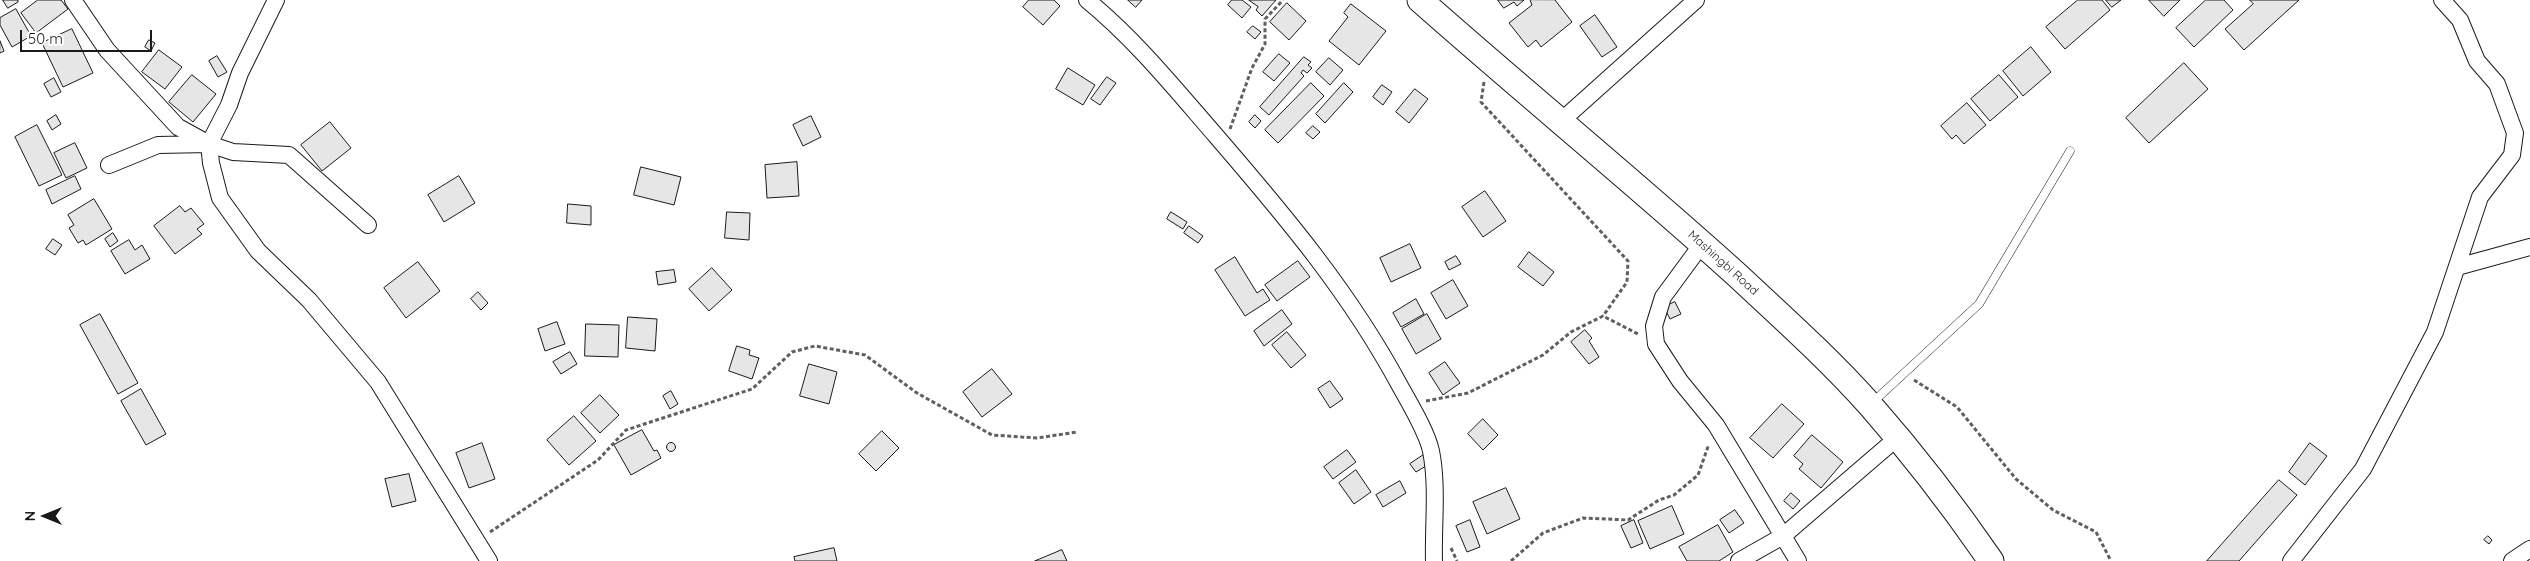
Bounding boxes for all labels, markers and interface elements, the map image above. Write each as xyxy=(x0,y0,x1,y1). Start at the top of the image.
scale bar xyxy=(22,20,155,52)
text: 50 m xyxy=(28,29,63,48)
street label: Mashingbi Road xyxy=(1685,228,1761,298)
north arrow xyxy=(20,491,70,541)
text: N xyxy=(21,511,39,521)

